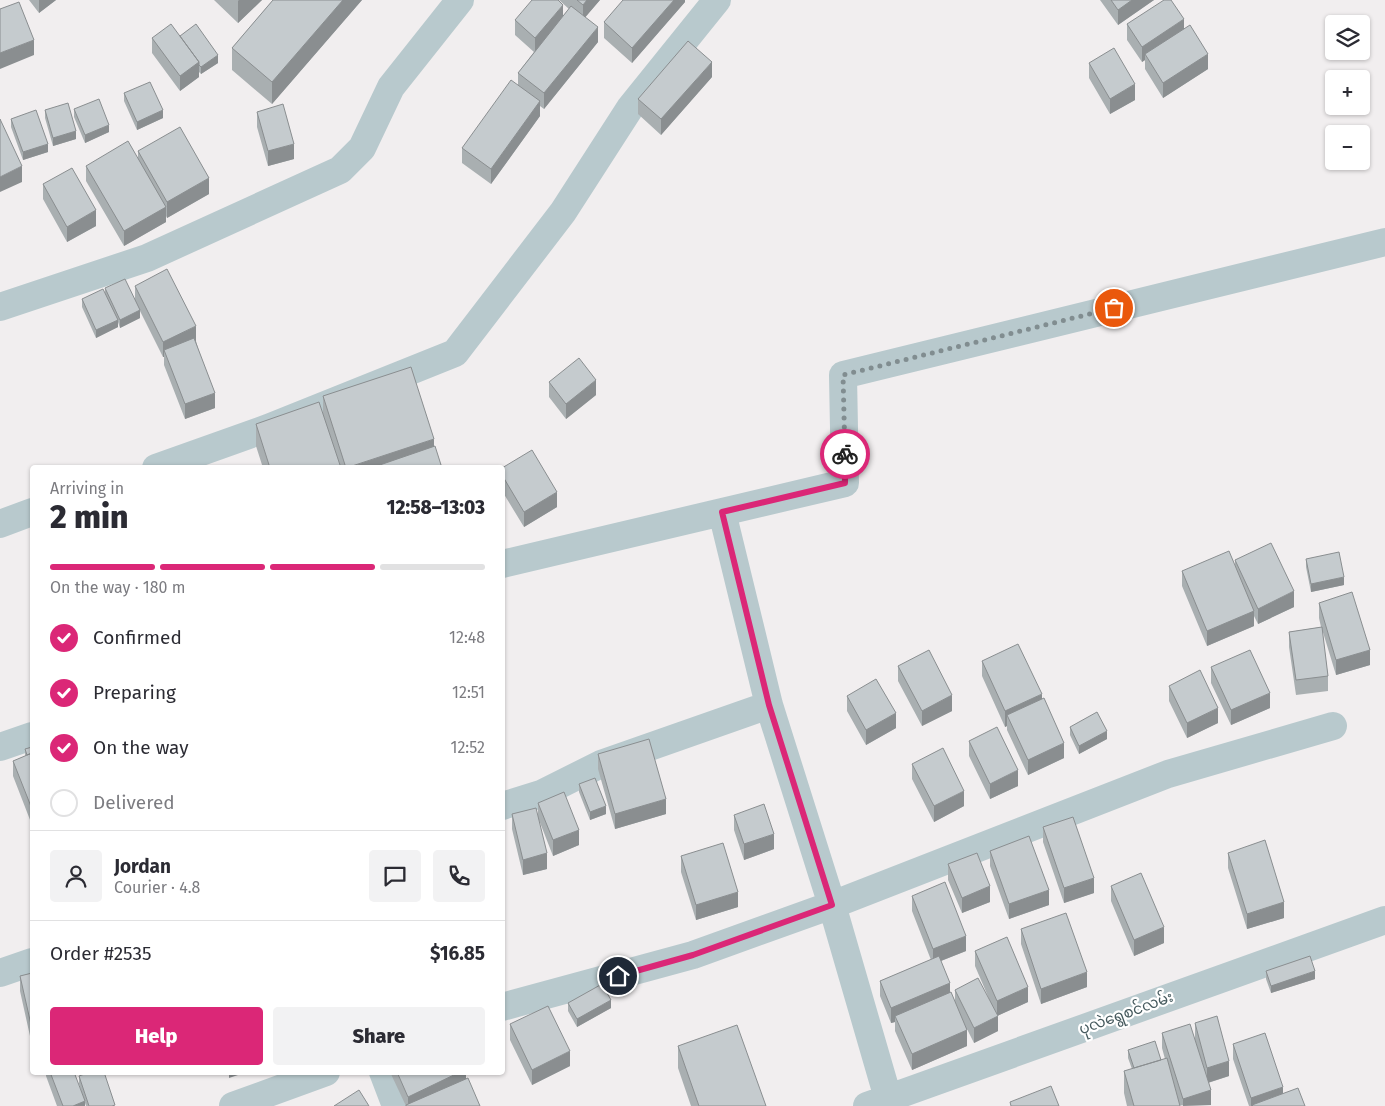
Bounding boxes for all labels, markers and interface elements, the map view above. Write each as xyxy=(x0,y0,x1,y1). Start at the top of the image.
map controls xyxy=(1325,15,1370,170)
button: layers xyxy=(1325,15,1370,60)
button: + xyxy=(1325,70,1370,115)
button: − xyxy=(1325,125,1370,170)
pin xyxy=(1093,287,1135,329)
icon: bag xyxy=(1100,294,1128,322)
courier xyxy=(820,429,870,479)
icon: bike xyxy=(831,440,859,468)
text: Arriving in xyxy=(50,479,124,498)
text: 12:58–13:03 xyxy=(387,496,485,519)
text: 2 min xyxy=(50,498,128,536)
text: On the way · 180 m xyxy=(50,578,185,597)
icon: check xyxy=(50,624,78,652)
text: Confirmed xyxy=(93,626,182,649)
text: 12:48 xyxy=(449,628,485,647)
icon: check xyxy=(50,679,78,707)
text: Preparing xyxy=(93,681,176,704)
text: 12:51 xyxy=(452,683,485,702)
icon: check xyxy=(50,734,78,762)
text: On the way xyxy=(93,736,189,759)
text: 12:52 xyxy=(451,738,485,757)
text: Delivered xyxy=(93,791,175,814)
button: person xyxy=(50,850,102,902)
button: chat xyxy=(369,850,421,902)
button: phone xyxy=(433,850,485,902)
text: Jordan xyxy=(114,855,171,878)
text: Courier · 4.8 xyxy=(114,878,200,897)
text: Order #2535 xyxy=(50,942,151,965)
text: $16.85 xyxy=(430,942,485,965)
pin xyxy=(597,955,639,997)
icon: home xyxy=(604,962,632,990)
street label: ပုလဲရွေစင်လမ်း xyxy=(1076,987,1176,1041)
button: Help xyxy=(50,1007,263,1065)
button: Share xyxy=(273,1007,485,1065)

